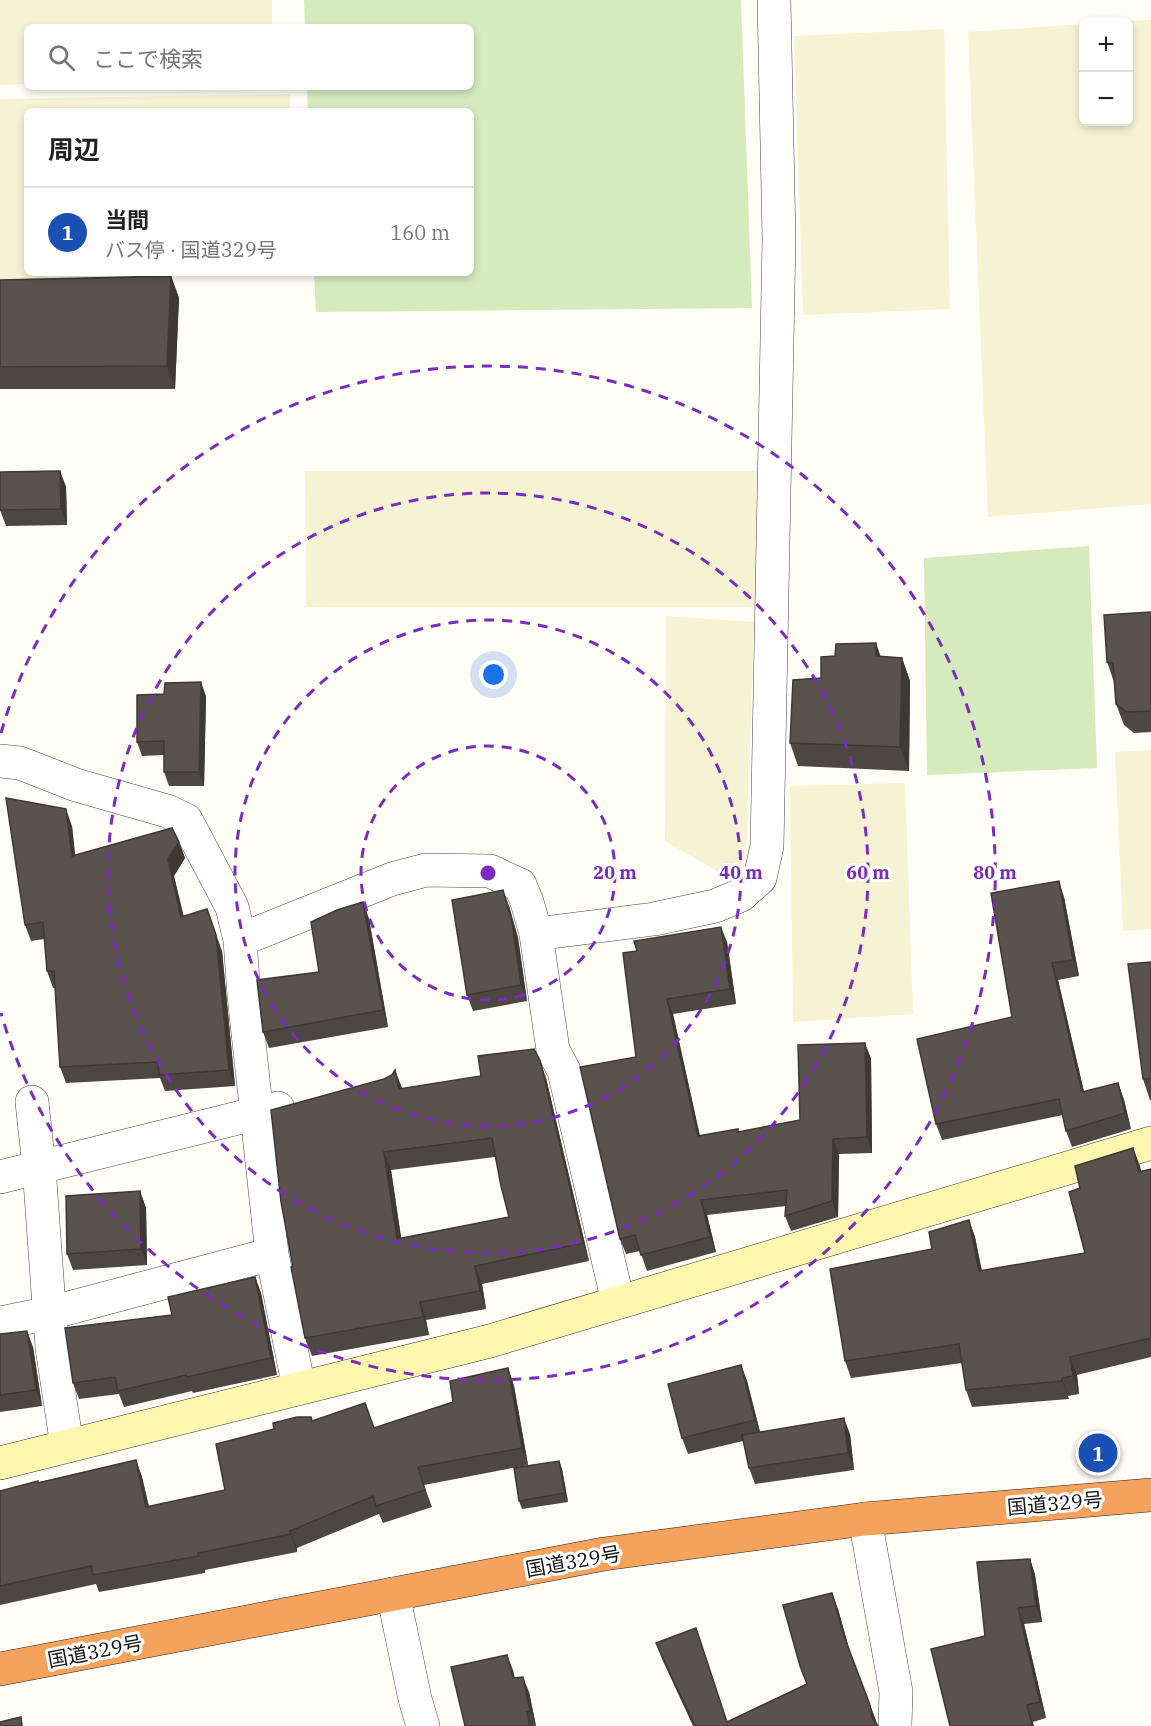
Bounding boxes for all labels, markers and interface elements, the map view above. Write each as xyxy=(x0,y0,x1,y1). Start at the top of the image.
map controls xyxy=(1079,18,1133,126)
button: + xyxy=(1079,18,1133,72)
search box xyxy=(24,24,474,90)
icon: search xyxy=(45,41,78,74)
text: ここで検索 xyxy=(93,44,203,73)
button: − xyxy=(1079,72,1133,126)
text: 周辺 xyxy=(48,132,100,166)
text: 当間 xyxy=(105,205,149,234)
text: 1 xyxy=(62,219,74,246)
text: 160 m xyxy=(390,219,450,246)
text: バス停 · 国道329号 xyxy=(105,236,277,263)
your location xyxy=(479,660,508,689)
text: 20 m xyxy=(593,861,637,884)
text: 40 m xyxy=(719,861,763,884)
text: 60 m xyxy=(846,861,890,884)
text: 80 m xyxy=(973,861,1017,884)
centre of rings xyxy=(478,863,498,883)
pin: 1 xyxy=(1078,1430,1118,1476)
street label: 国道329号 xyxy=(1006,1485,1104,1521)
street label: 国道329号 xyxy=(523,1539,623,1583)
street label: 国道329号 xyxy=(45,1629,145,1673)

